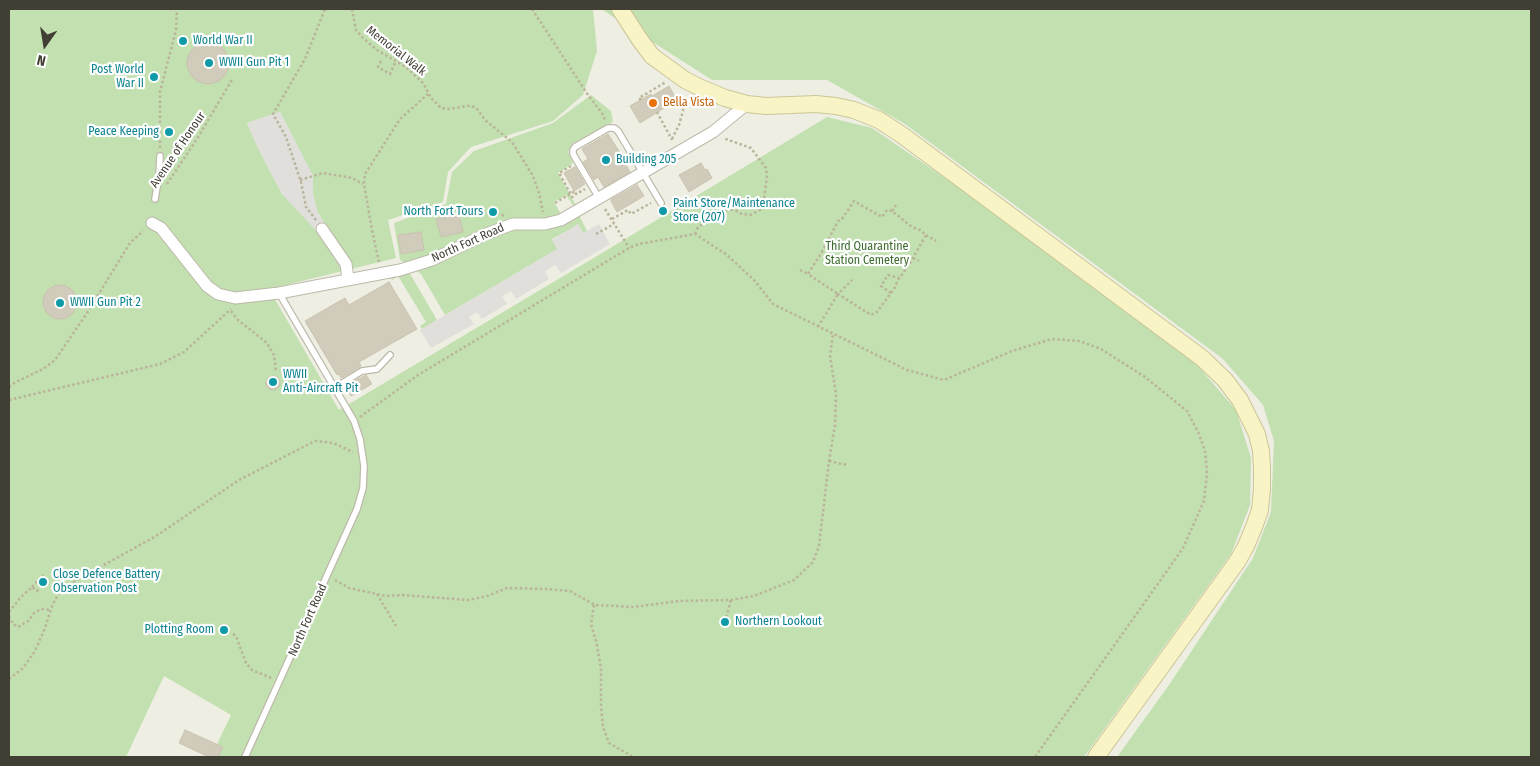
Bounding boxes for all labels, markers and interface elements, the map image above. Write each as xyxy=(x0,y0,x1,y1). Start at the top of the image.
north arrow xyxy=(20,20,70,70)
street label: Memorial Walk xyxy=(363,23,429,79)
place label: World War II xyxy=(193,34,253,48)
marker: World War II xyxy=(177,35,189,47)
text: N xyxy=(36,51,48,69)
place label: WWII Gun Pit 1 xyxy=(219,56,289,70)
marker: WWII Gun Pit 1 xyxy=(203,57,215,69)
place label: Post World War II xyxy=(91,63,144,91)
marker: Post World War II xyxy=(148,71,160,83)
place label: Bella Vista xyxy=(663,96,714,110)
marker: Bella Vista xyxy=(647,97,659,109)
street label: Avenue of Honour xyxy=(147,109,209,191)
place label: Peace Keeping xyxy=(88,125,159,139)
marker: Peace Keeping xyxy=(163,126,175,138)
place label: Building 205 xyxy=(616,153,676,167)
marker: Building 205 xyxy=(600,154,612,166)
place label: Paint Store/Maintenance Store (207) xyxy=(673,197,795,225)
place label: North Fort Tours xyxy=(403,205,483,219)
marker: Paint Store/Maintenance Store (207) xyxy=(657,205,669,217)
marker: North Fort Tours xyxy=(487,206,499,218)
street label: North Fort Road xyxy=(430,221,506,265)
park label: Third Quarantine Station Cemetery xyxy=(825,240,909,268)
place label: WWII Gun Pit 2 xyxy=(70,296,141,310)
marker: WWII Gun Pit 2 xyxy=(54,297,66,309)
place label: WWII Anti-Aircraft Pit xyxy=(283,368,359,396)
marker: WWII Anti-Aircraft Pit xyxy=(267,376,279,388)
place label: Close Defence Battery Observation Post xyxy=(53,568,160,596)
marker: Close Defence Battery Observation Post xyxy=(37,576,49,588)
street label: North Fort Road xyxy=(286,582,330,658)
place label: Northern Lookout xyxy=(735,615,822,629)
marker: Northern Lookout xyxy=(719,616,731,628)
place label: Plotting Room xyxy=(145,623,214,637)
marker: Plotting Room xyxy=(218,624,230,636)

